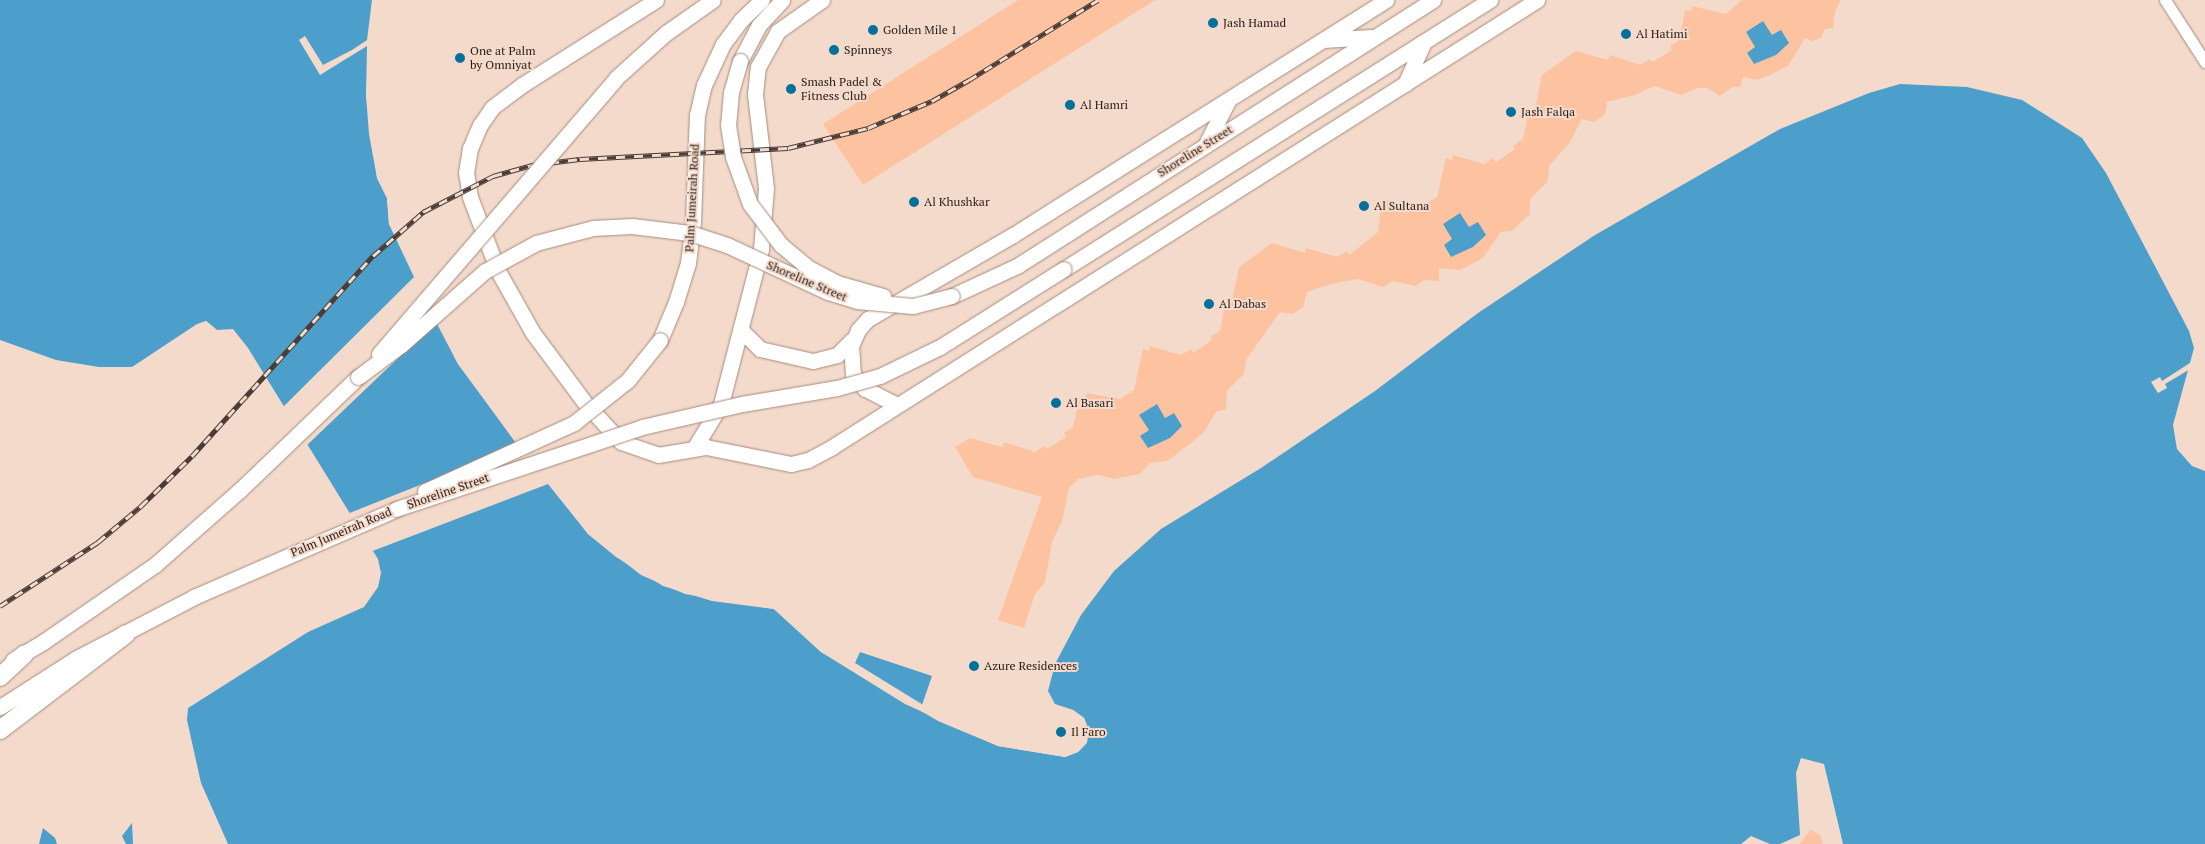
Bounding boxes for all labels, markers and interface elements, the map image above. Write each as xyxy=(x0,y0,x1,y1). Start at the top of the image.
place label: Jash Hamad xyxy=(1223,16,1286,30)
marker: Jash Hamad xyxy=(1207,17,1219,29)
place label: Golden Mile 1 xyxy=(883,23,957,37)
marker: Golden Mile 1 xyxy=(867,24,879,36)
place label: Al Hatimi xyxy=(1636,27,1688,41)
marker: Al Hatimi xyxy=(1620,28,1632,40)
place label: Spinneys xyxy=(844,43,892,57)
place label: One at Palm by Omniyat xyxy=(470,44,536,72)
marker: Spinneys xyxy=(828,44,840,56)
marker: One at Palm by Omniyat xyxy=(454,52,466,64)
place label: Smash Padel & Fitness Club xyxy=(801,75,882,103)
marker: Smash Padel & Fitness Club xyxy=(785,83,797,95)
place label: Al Hamri xyxy=(1080,98,1128,112)
marker: Al Hamri xyxy=(1064,99,1076,111)
place label: Jash Falqa xyxy=(1521,105,1575,119)
marker: Jash Falqa xyxy=(1505,106,1517,118)
street label: Shoreline Street xyxy=(1155,122,1235,180)
street label: Palm Jumeirah Road xyxy=(682,143,702,253)
place label: Al Khushkar xyxy=(924,195,990,209)
marker: Al Khushkar xyxy=(908,196,920,208)
place label: Al Sultana xyxy=(1374,199,1429,213)
marker: Al Sultana xyxy=(1358,200,1370,212)
street label: Shoreline Street xyxy=(765,258,849,304)
place label: Al Dabas xyxy=(1219,297,1266,311)
marker: Al Dabas xyxy=(1203,298,1215,310)
place label: Al Basari xyxy=(1066,396,1114,410)
marker: Al Basari xyxy=(1050,397,1062,409)
street label: Shoreline Street xyxy=(405,470,491,512)
street label: Palm Jumeirah Road xyxy=(288,504,394,560)
place label: Azure Residences xyxy=(984,659,1077,673)
marker: Azure Residences xyxy=(968,660,980,672)
place label: Il Faro xyxy=(1071,725,1106,739)
marker: Il Faro xyxy=(1055,726,1067,738)

